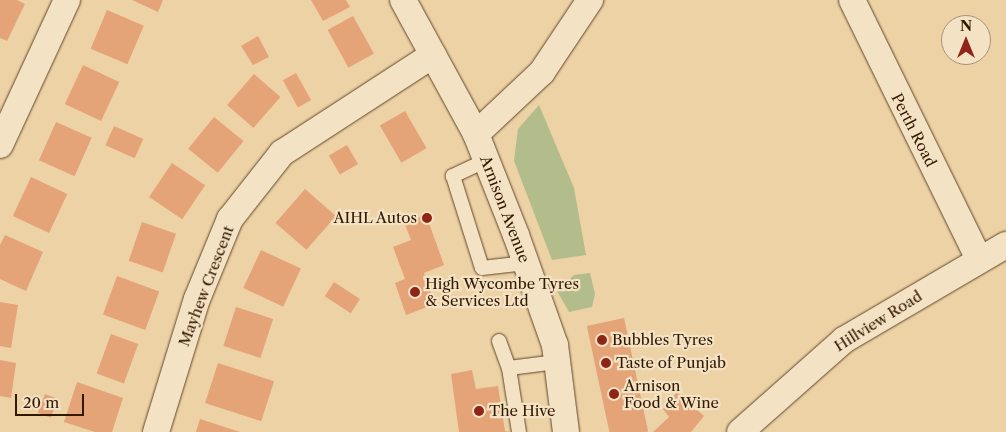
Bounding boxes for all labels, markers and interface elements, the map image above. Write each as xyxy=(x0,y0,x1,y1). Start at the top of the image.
north arrow xyxy=(941,15,991,65)
text: N xyxy=(960,17,972,35)
street label: Perth Road xyxy=(888,90,940,170)
street label: Arnison Avenue xyxy=(476,153,534,265)
place label: AIHL Autos xyxy=(332,209,417,227)
marker: AIHL Autos xyxy=(421,212,433,224)
street label: Mayhew Crescent xyxy=(175,223,237,349)
place label: High Wycombe Tyres & Services Ltd xyxy=(425,274,580,309)
marker: High Wycombe Tyres & Services Ltd xyxy=(409,286,421,298)
street label: Hillview Road xyxy=(831,287,925,355)
place label: Bubbles Tyres xyxy=(612,331,713,349)
marker: Bubbles Tyres xyxy=(596,334,608,346)
place label: Taste of Punjab xyxy=(616,354,726,372)
marker: Taste of Punjab xyxy=(600,357,612,369)
place label: Arnison Food & Wine xyxy=(624,376,719,411)
scale bar xyxy=(18,384,86,416)
marker: Arnison Food & Wine xyxy=(608,388,620,400)
text: 20 m xyxy=(23,393,59,412)
place label: The Hive xyxy=(489,402,555,420)
marker: The Hive xyxy=(473,405,485,417)

